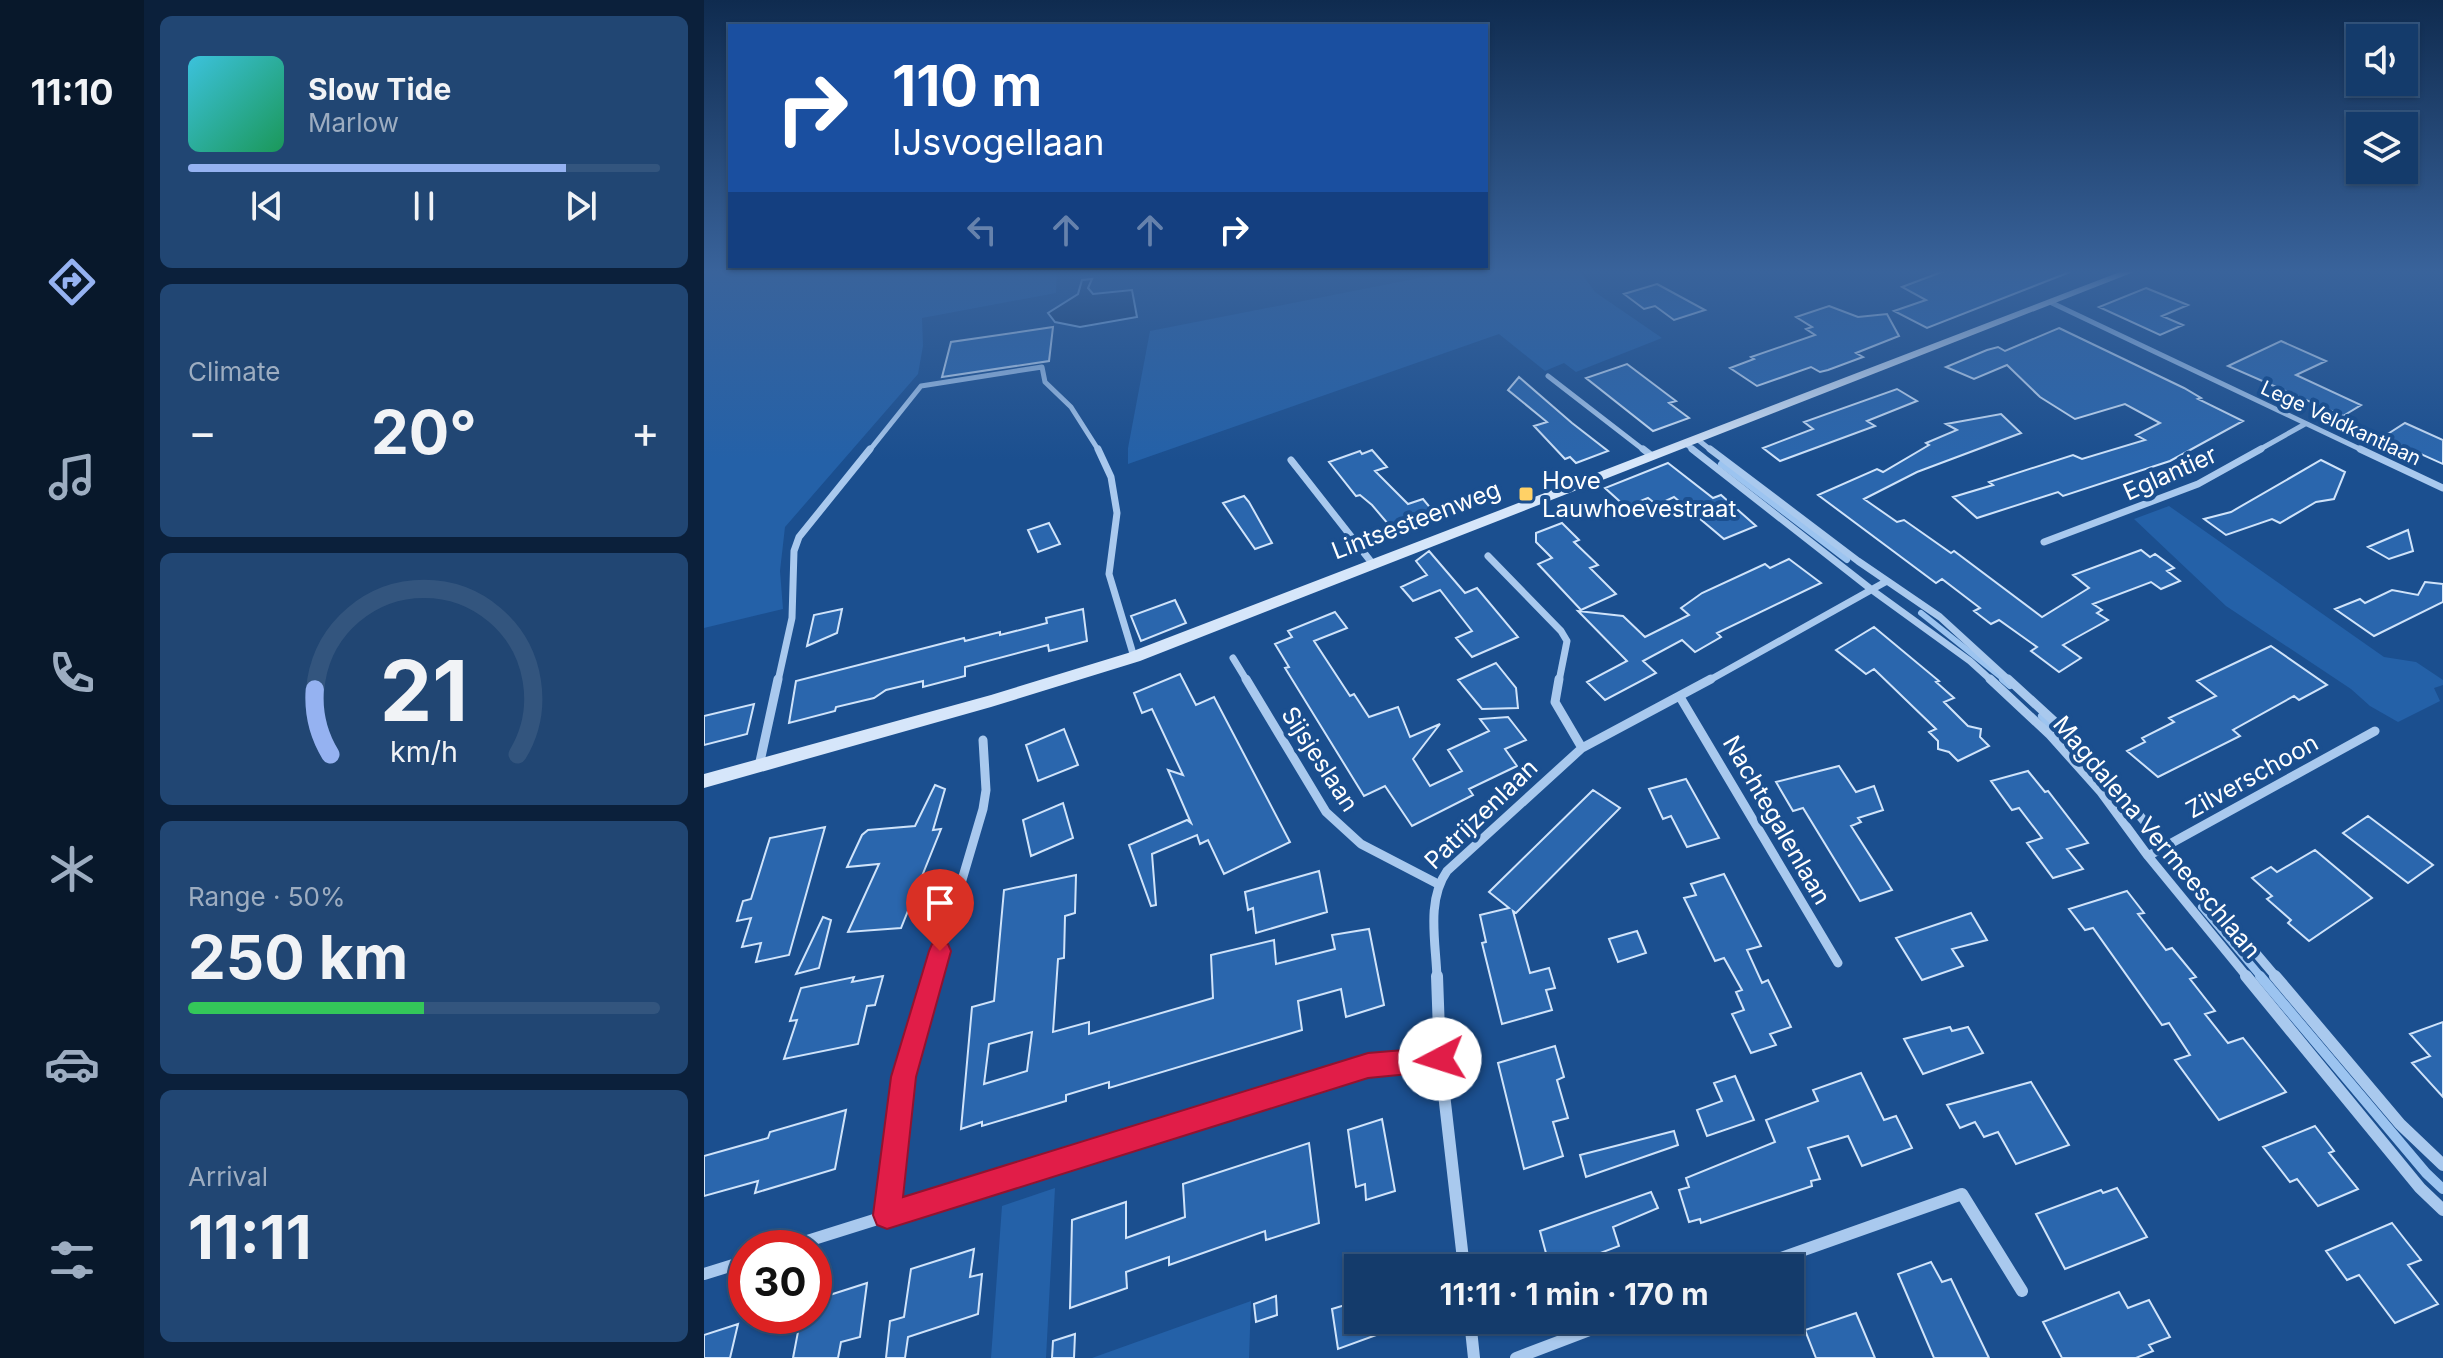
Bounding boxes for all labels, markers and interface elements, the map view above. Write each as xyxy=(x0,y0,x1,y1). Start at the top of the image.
map controls xyxy=(2346,24,2418,184)
button: sound xyxy=(2346,24,2418,96)
text: 110 m xyxy=(892,52,1042,120)
icon: right xyxy=(760,56,864,160)
text: 11:10 xyxy=(31,70,113,114)
text: Slow Tide xyxy=(308,71,451,107)
text: Marlow xyxy=(308,107,399,138)
button: layers xyxy=(2346,112,2418,184)
text: IJsvogellaan xyxy=(892,120,1105,164)
icon: previous xyxy=(245,184,289,228)
icon: pause xyxy=(402,184,446,228)
icon: next xyxy=(559,184,603,228)
icon: left xyxy=(960,208,1004,252)
icon: ahead xyxy=(1044,208,1088,252)
icon: ahead xyxy=(1128,208,1172,252)
icon: right xyxy=(1212,208,1256,252)
icon: directions xyxy=(44,254,100,310)
text: Climate xyxy=(188,356,280,387)
street label: Lege Veldkantlaan xyxy=(2257,375,2425,471)
text: 20° xyxy=(371,396,477,468)
text: − xyxy=(188,405,217,459)
text: + xyxy=(631,405,660,459)
street label: Eglantier xyxy=(2119,440,2221,506)
icon: music xyxy=(44,449,100,505)
place label: Hove Lauwhoevestraat xyxy=(1542,466,1737,523)
street label: Lintsesteenweg xyxy=(1328,475,1504,565)
marker: Hove Lauwhoevestraat xyxy=(1517,485,1535,503)
text: 21 xyxy=(380,640,468,741)
icon: phone xyxy=(44,645,100,701)
street label: Sijsjeslaan xyxy=(1275,701,1365,817)
street label: Magdalena Vermeeschlaan xyxy=(2047,710,2267,964)
street label: Zilverschoon xyxy=(2181,728,2323,824)
street label: Nachtegalenlaan xyxy=(1717,730,1837,910)
text: km/h xyxy=(390,734,458,769)
street label: Patrijzenlaan xyxy=(1419,753,1543,875)
icon: climate xyxy=(44,841,100,897)
pin xyxy=(906,869,974,951)
text: Range · 50% xyxy=(188,881,346,912)
icon: arrive xyxy=(918,881,962,925)
text: 250 km xyxy=(188,921,408,993)
position arrow xyxy=(1398,1017,1482,1101)
icon: car xyxy=(44,1036,100,1092)
text: Arrival xyxy=(188,1161,268,1192)
text: 11:11 xyxy=(188,1201,312,1273)
speed limit sign: 30 xyxy=(728,1230,832,1334)
icon: filters xyxy=(44,1232,100,1288)
text: 11:11 · 1 min · 170 m xyxy=(1439,1276,1709,1312)

